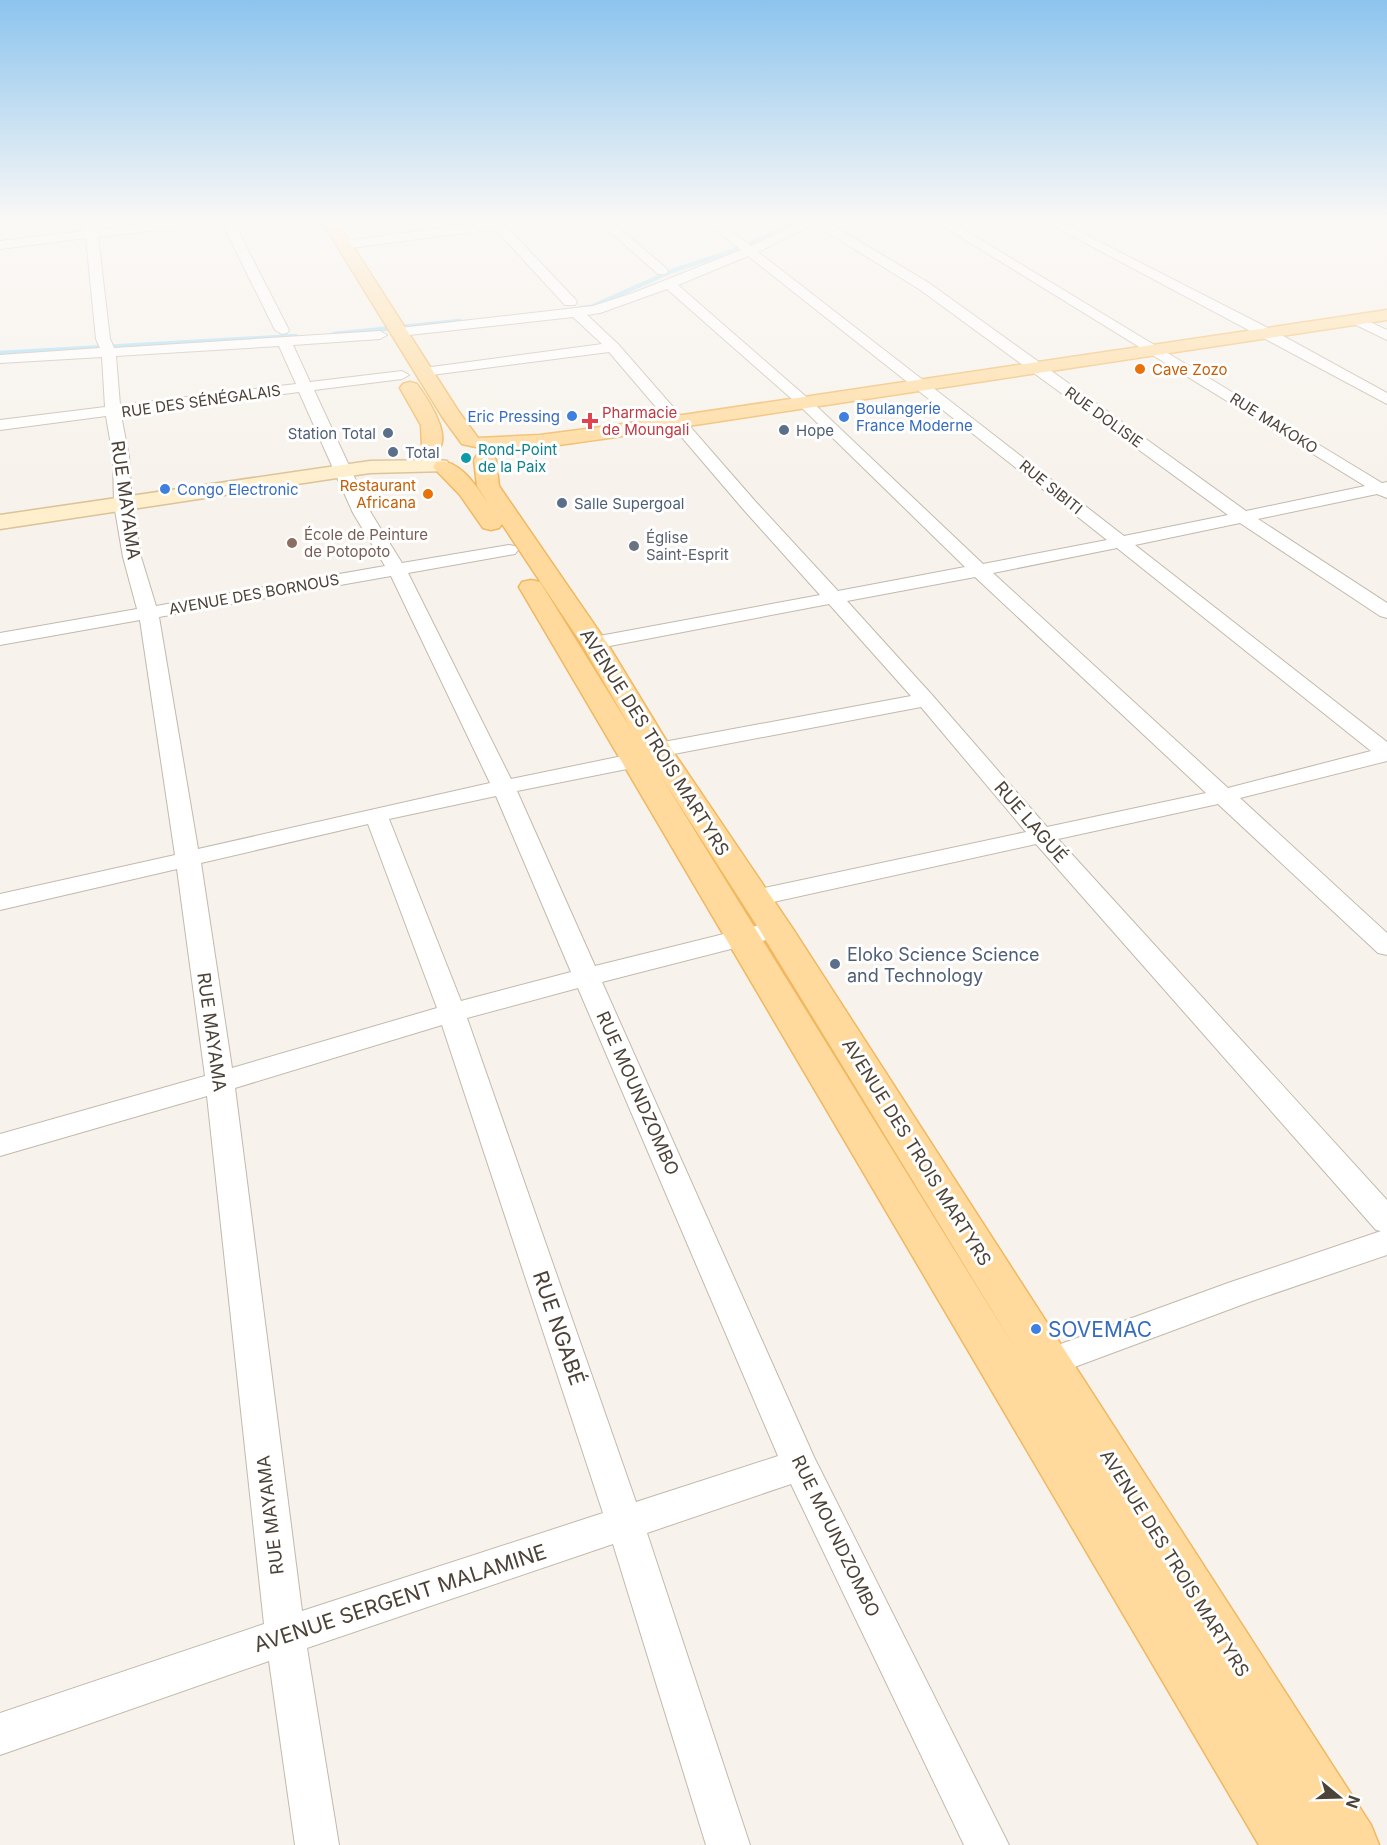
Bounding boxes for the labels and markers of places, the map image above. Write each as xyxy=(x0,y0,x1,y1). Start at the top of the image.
place label: Cave Zozo xyxy=(1152,360,1228,379)
marker: Cave Zozo xyxy=(1133,362,1147,376)
place label: Boulangerie France Moderne xyxy=(856,399,973,435)
place label: Pharmacie de Moungali xyxy=(602,403,689,439)
place label: Eric Pressing xyxy=(467,407,560,426)
marker: Eric Pressing xyxy=(565,409,579,423)
marker: Boulangerie France Moderne xyxy=(837,410,851,424)
marker: Pharmacie de Moungali xyxy=(583,414,597,428)
place label: Hope xyxy=(796,421,834,440)
marker: Hope xyxy=(777,423,791,437)
place label: Station Total xyxy=(288,424,376,443)
marker: Station Total xyxy=(381,426,395,440)
place label: Rond-Point de la Paix xyxy=(478,440,557,476)
place label: Total xyxy=(405,443,440,462)
marker: Total xyxy=(386,445,400,459)
marker: Rond-Point de la Paix xyxy=(459,451,473,465)
place label: Restaurant Africana xyxy=(340,476,416,512)
place label: Congo Electronic xyxy=(177,480,299,499)
marker: Congo Electronic xyxy=(158,482,172,496)
marker: Restaurant Africana xyxy=(421,487,435,501)
place label: Salle Supergoal xyxy=(574,494,685,513)
marker: Salle Supergoal xyxy=(555,496,569,510)
place label: École de Peinture de Potopoto xyxy=(304,525,428,561)
place label: Église Saint-Esprit xyxy=(646,528,729,564)
marker: École de Peinture de Potopoto xyxy=(285,536,299,550)
marker: Église Saint-Esprit xyxy=(627,539,641,553)
place label: Eloko Science Science and Technology xyxy=(847,944,1040,986)
marker: Eloko Science Science and Technology xyxy=(828,957,842,971)
place label: SOVEMAC xyxy=(1048,1317,1152,1342)
marker: SOVEMAC xyxy=(1029,1322,1043,1336)

